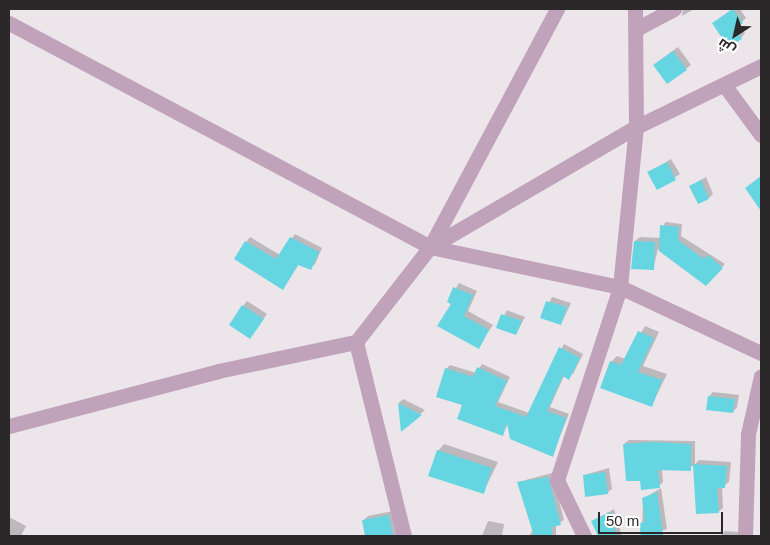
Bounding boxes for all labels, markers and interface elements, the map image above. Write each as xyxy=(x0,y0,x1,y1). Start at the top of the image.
north arrow xyxy=(710,10,760,60)
text: ش xyxy=(714,36,738,59)
scale bar xyxy=(600,502,725,534)
text: 50 m xyxy=(606,512,639,529)

